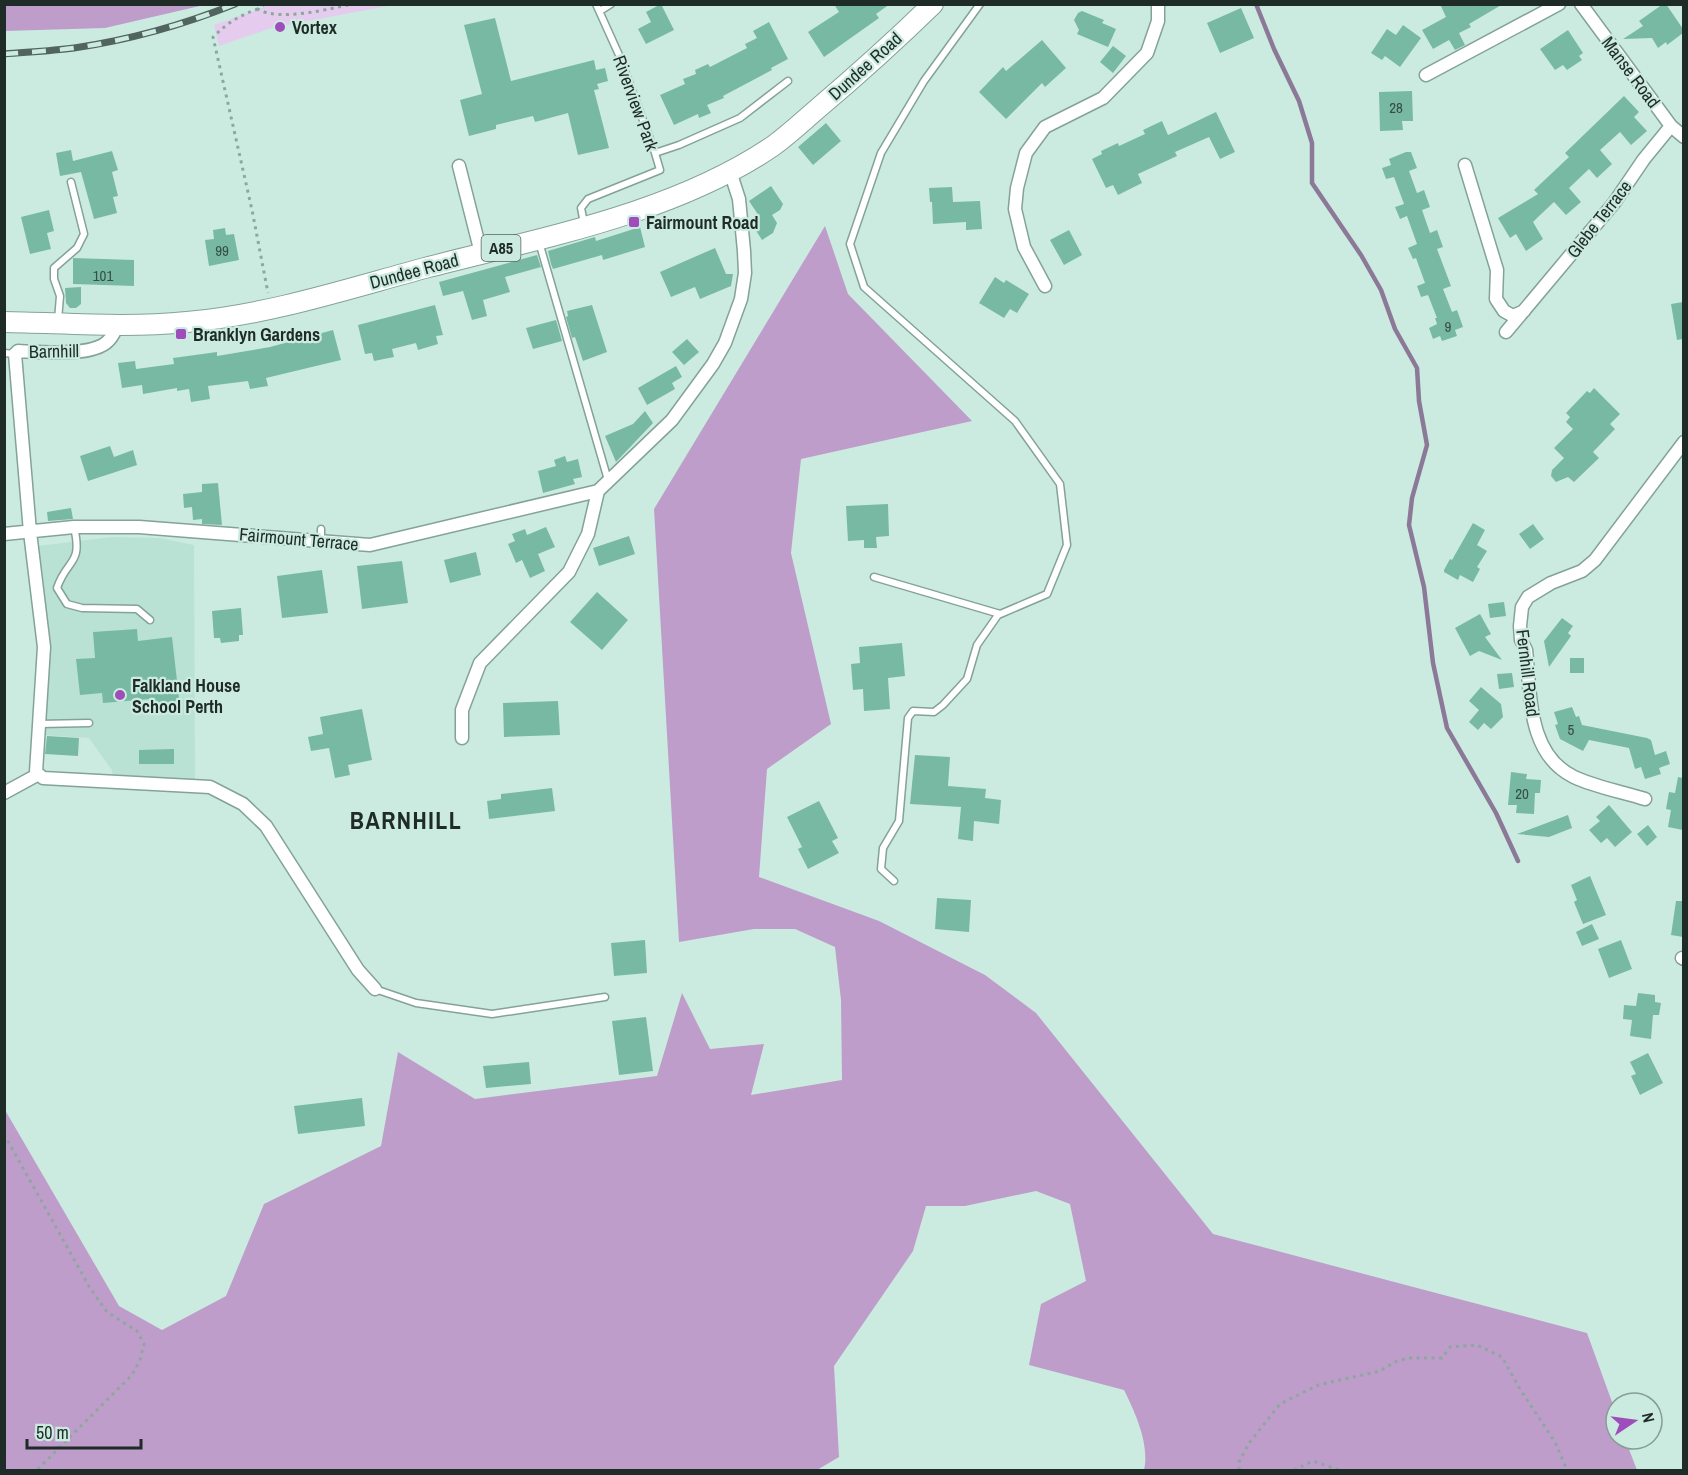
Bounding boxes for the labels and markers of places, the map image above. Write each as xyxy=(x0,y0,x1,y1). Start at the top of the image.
place label: Vortex xyxy=(292,15,338,40)
marker: Vortex xyxy=(273,20,287,34)
place label: Fairmount Road xyxy=(646,210,758,235)
marker: Fairmount Road xyxy=(627,215,641,229)
place label: Branklyn Gardens xyxy=(193,322,320,347)
marker: Branklyn Gardens xyxy=(174,327,188,341)
place label: Falkland House School Perth xyxy=(132,673,240,719)
marker: Falkland House School Perth xyxy=(113,688,127,702)

